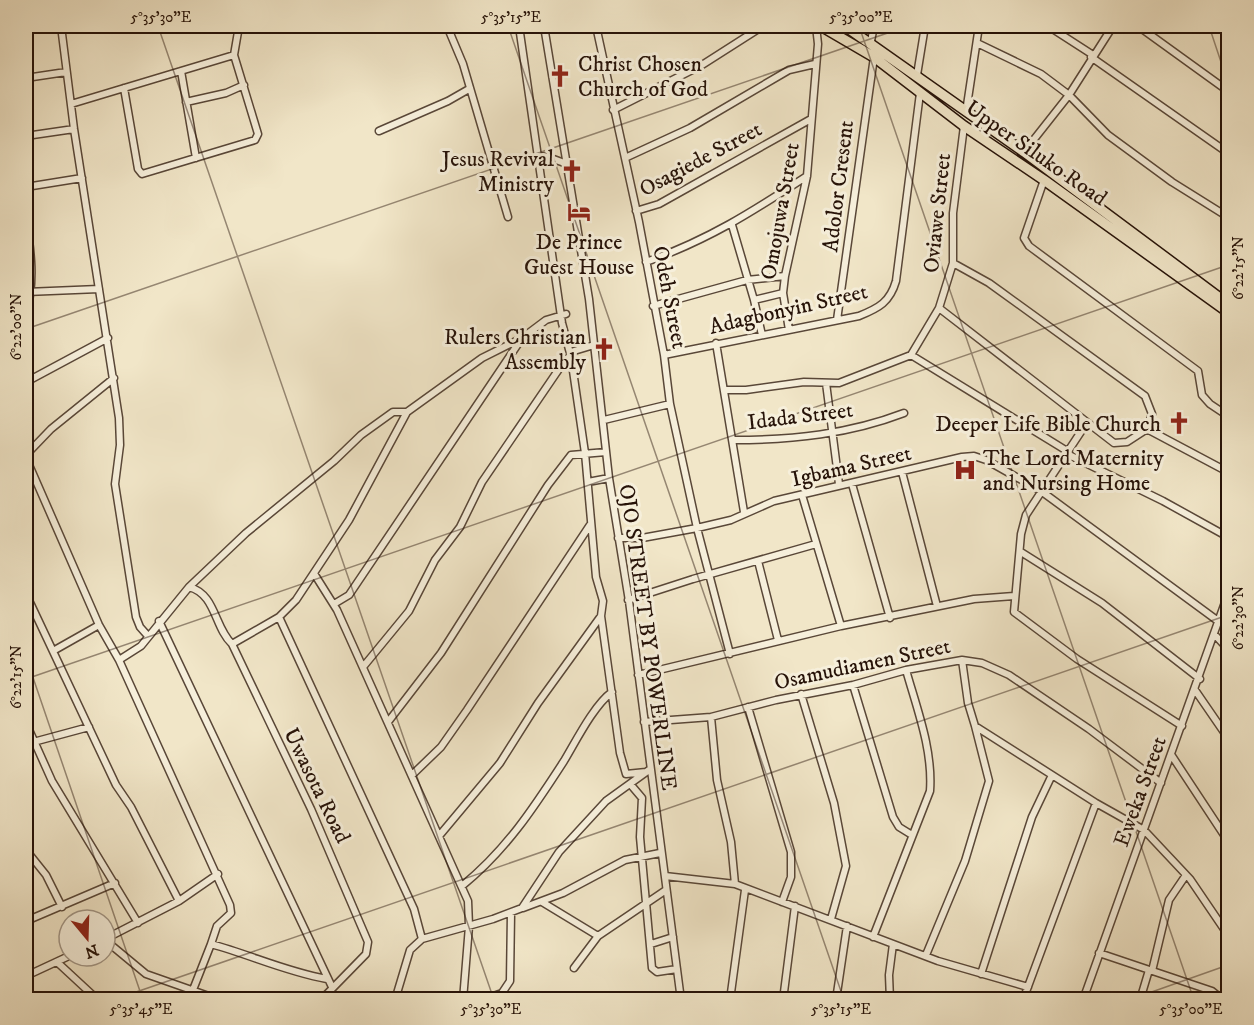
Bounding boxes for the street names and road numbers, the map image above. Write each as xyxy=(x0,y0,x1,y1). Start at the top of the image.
street label: Upper Siluko Road xyxy=(960,94,1112,212)
street label: Osagiede Street xyxy=(635,116,766,203)
street label: Adolor Cresent xyxy=(817,119,860,254)
street label: Omojuwa Street xyxy=(755,141,806,282)
street label: Oviawe Street xyxy=(918,152,957,274)
street label: Odeh Street xyxy=(646,244,693,351)
street label: Adagbonyin Street xyxy=(706,278,870,341)
street label: Idada Street xyxy=(746,397,855,436)
street label: Igbama Street xyxy=(789,440,914,493)
street label: OJO STREET BY POWERLINE xyxy=(613,482,682,792)
street label: Osamudiamen Street xyxy=(772,633,953,696)
street label: Uwasota Road xyxy=(277,724,356,848)
street label: Eweka Street xyxy=(1108,733,1173,850)

